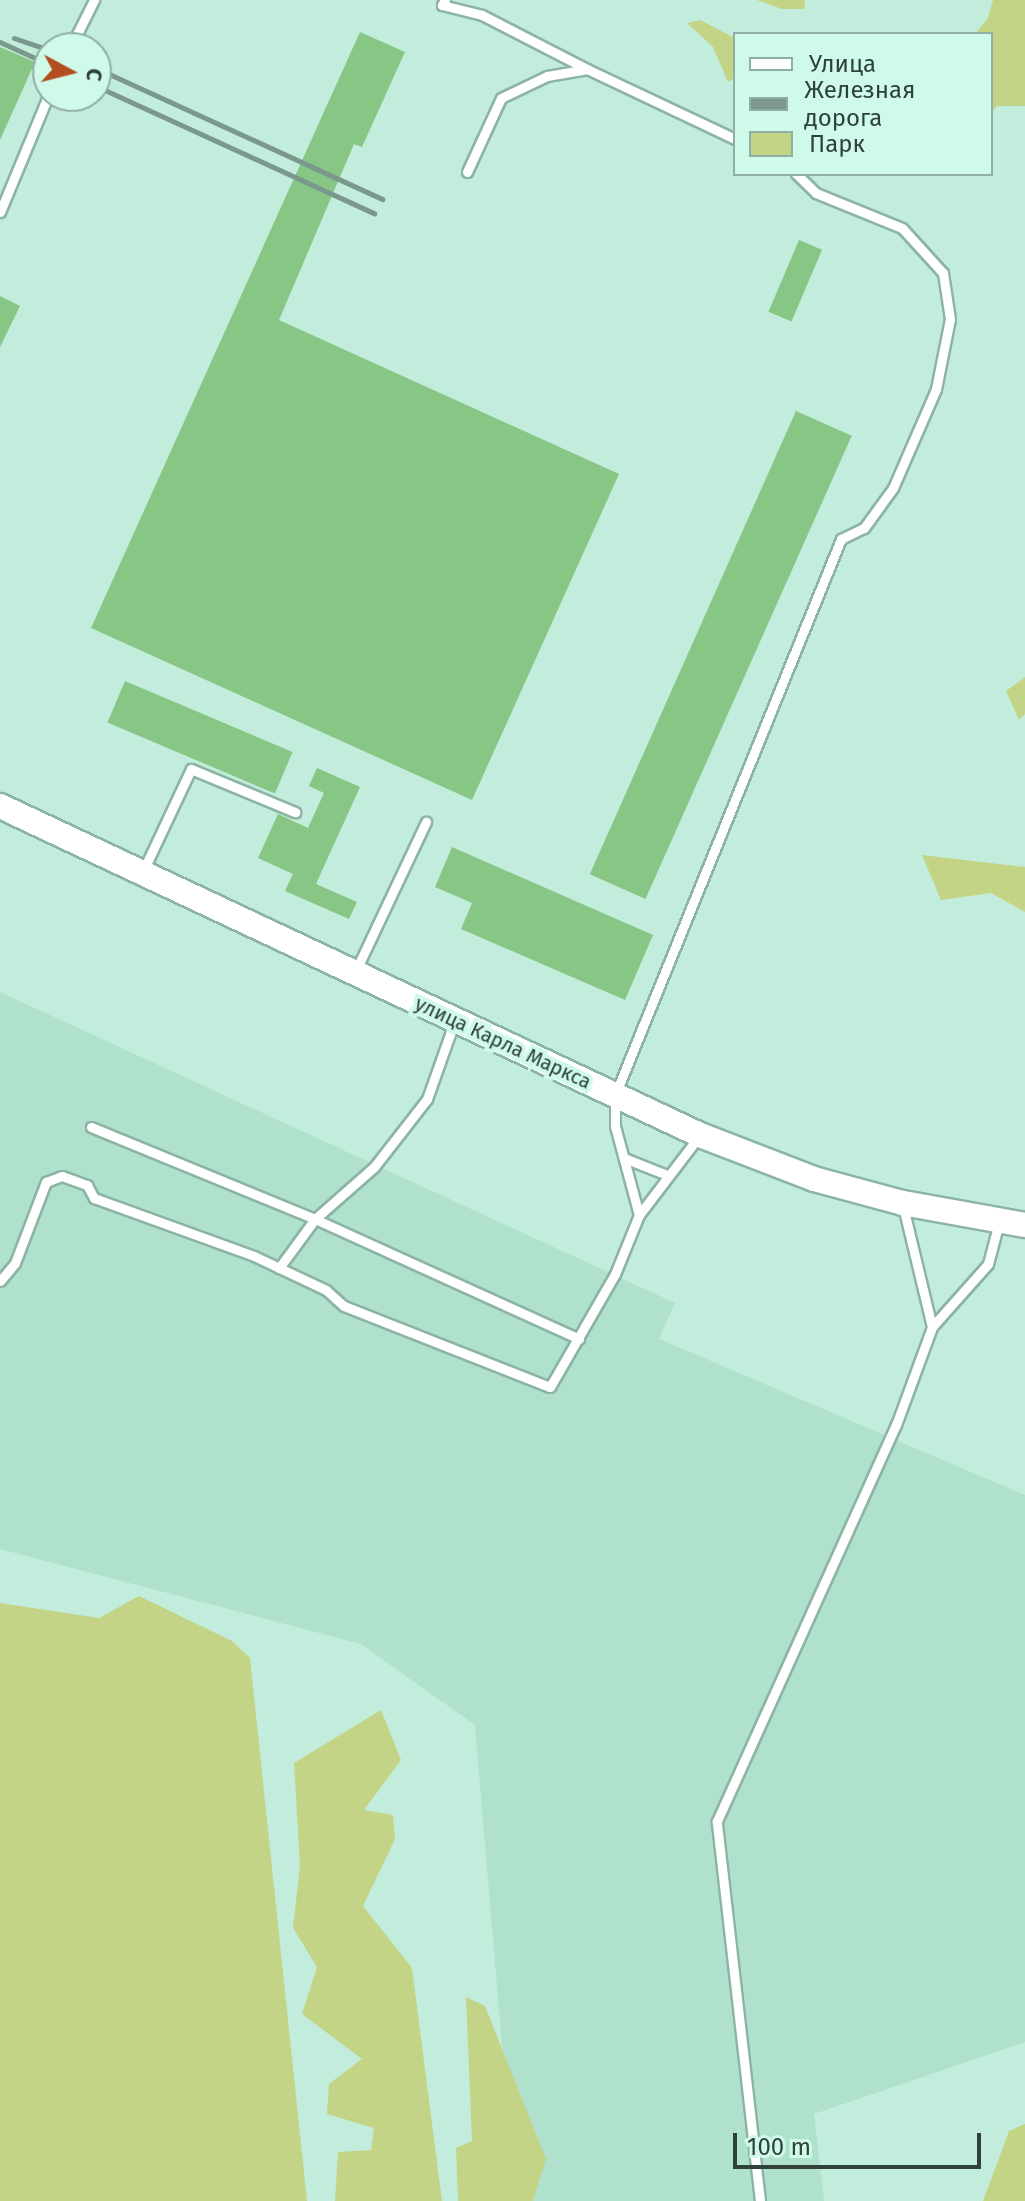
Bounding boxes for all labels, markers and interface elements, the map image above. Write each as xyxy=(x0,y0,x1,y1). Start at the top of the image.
north arrow xyxy=(32,32,112,112)
legend xyxy=(733,32,993,176)
text: Улица xyxy=(809,50,876,78)
text: С xyxy=(80,67,109,83)
text: Железная дорога xyxy=(804,76,915,132)
text: Парк xyxy=(809,130,865,158)
street label: улица Карла Маркса xyxy=(411,992,595,1094)
scale bar xyxy=(737,2117,985,2167)
text: 100 m xyxy=(747,2133,811,2161)

